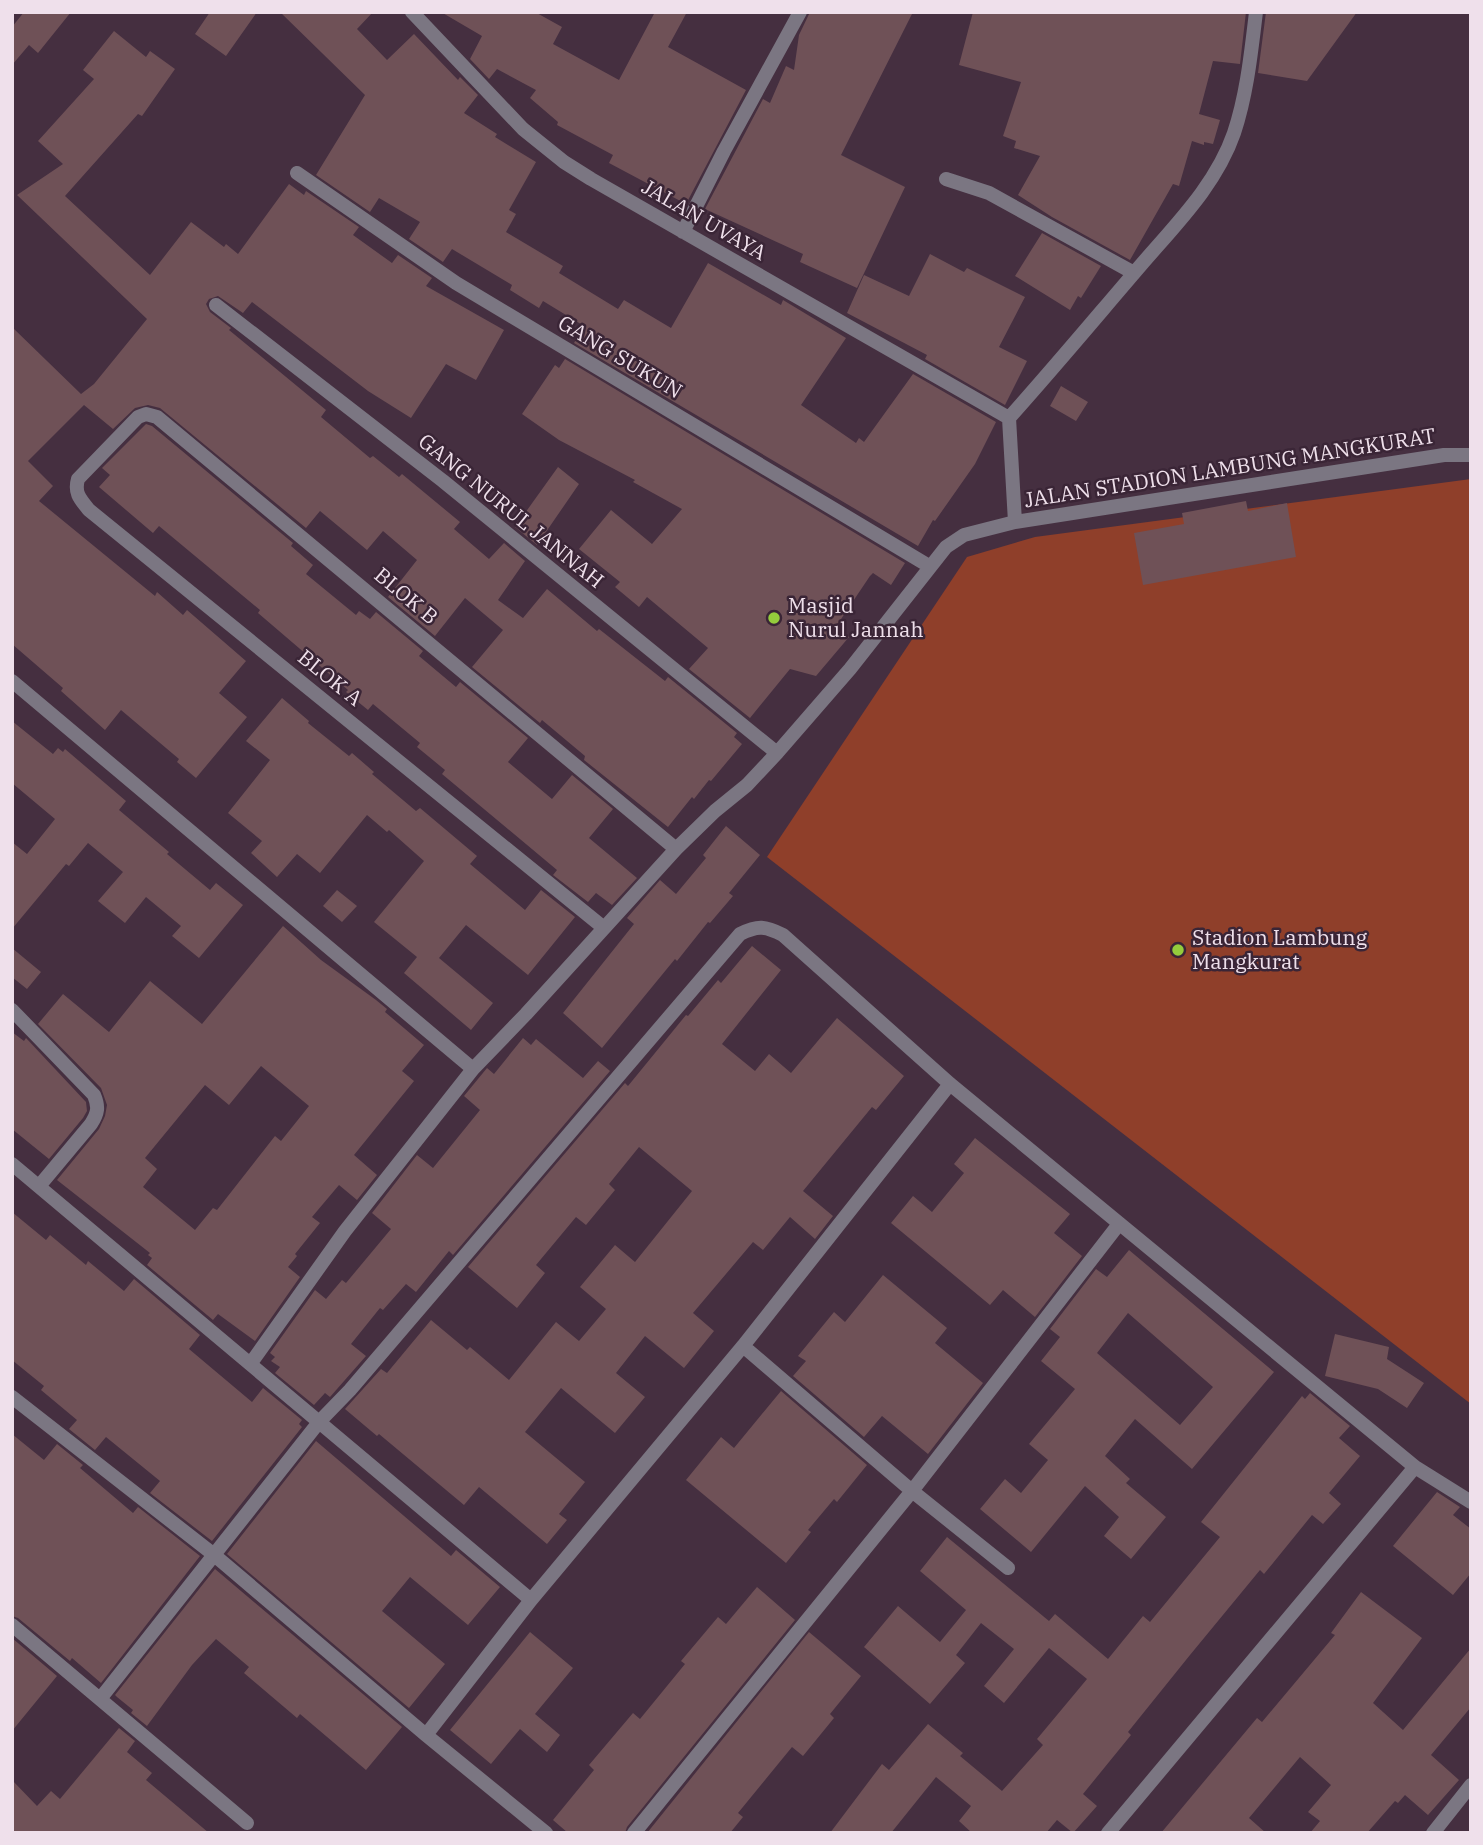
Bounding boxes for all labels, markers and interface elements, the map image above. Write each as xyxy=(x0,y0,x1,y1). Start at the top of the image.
street label: JALAN UVAYA xyxy=(637,172,773,267)
street label: GANG SUKUN xyxy=(553,308,688,404)
street label: JALAN STADION LAMBUNG MANGKURAT xyxy=(1022,421,1438,513)
street label: GANG NURUL JANNAH xyxy=(413,427,610,594)
street label: BLOK B xyxy=(369,560,444,630)
place label: Masjid Nurul Jannah xyxy=(788,591,924,643)
marker: Masjid Nurul Jannah xyxy=(766,610,782,626)
street label: BLOK A xyxy=(293,643,369,712)
place label: Stadion Lambung Mangkurat xyxy=(1192,923,1368,975)
marker: Stadion Lambung Mangkurat xyxy=(1170,942,1186,958)

